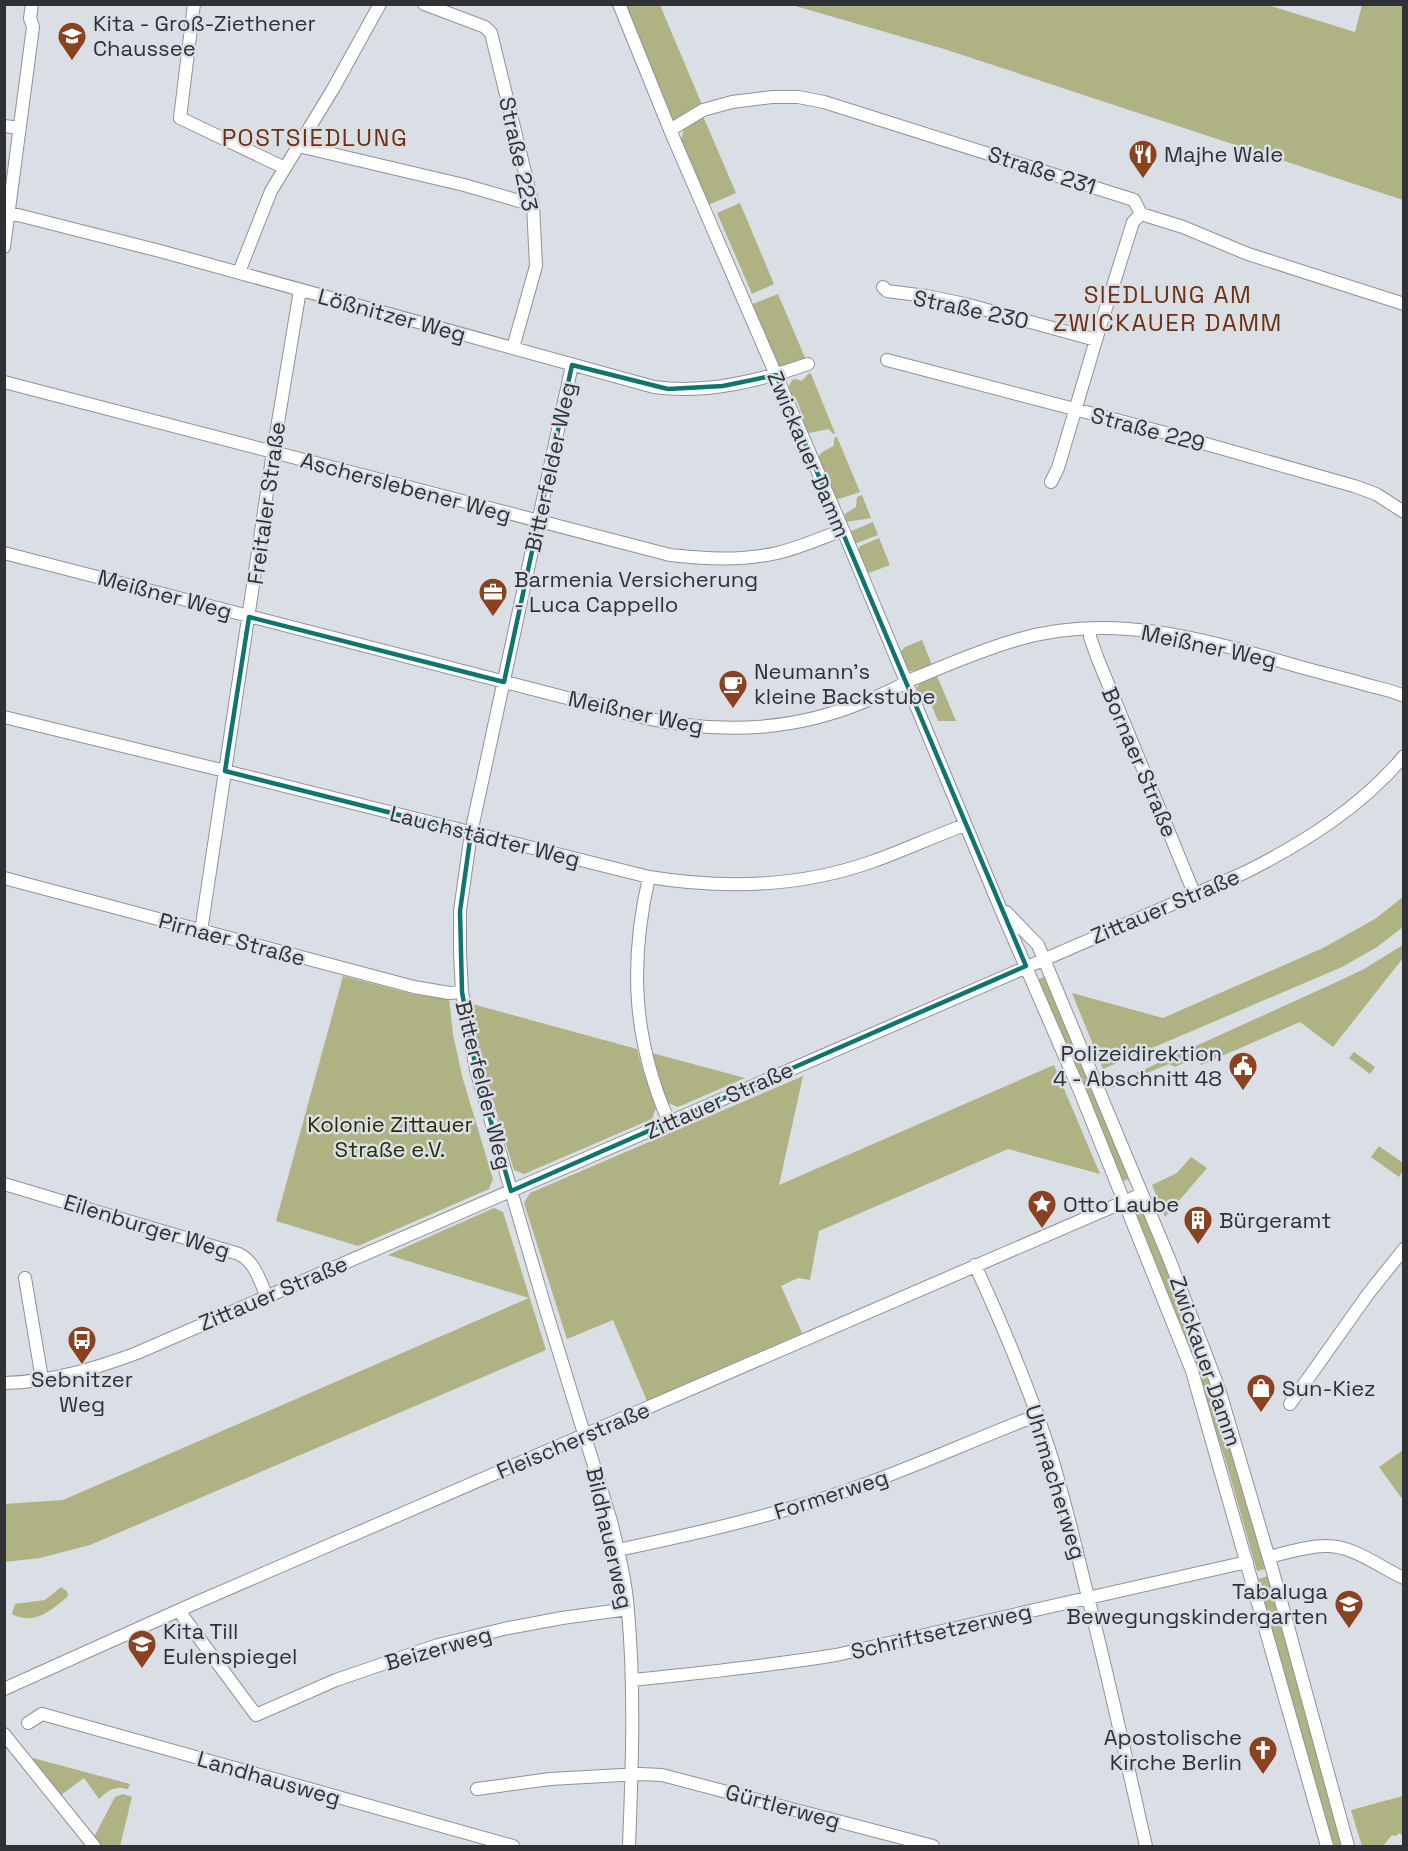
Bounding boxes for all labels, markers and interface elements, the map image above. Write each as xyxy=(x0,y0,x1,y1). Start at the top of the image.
place label: Kita - Groß-Ziethener Chaussee xyxy=(93,9,316,62)
school or university icon: Kita - Groß-Ziethener Chaussee xyxy=(56,20,88,62)
street label: Straße 223 xyxy=(493,94,545,214)
district label: POSTSIEDLUNG xyxy=(222,122,408,153)
restaurant icon: Majhe Wale xyxy=(1127,138,1159,180)
street label: Straße 231 xyxy=(984,139,1100,201)
place label: Majhe Wale xyxy=(1164,140,1283,168)
district label: SIEDLUNG AM ZWICKAUER DAMM xyxy=(1053,279,1283,338)
street label: Lößnitzer Weg xyxy=(315,282,469,348)
street label: Straße 230 xyxy=(911,283,1031,335)
street label: Zwickauer Damm xyxy=(761,367,857,541)
street label: Bitterfelder Weg xyxy=(518,379,582,555)
street label: Straße 229 xyxy=(1088,400,1208,458)
street label: Freitaler Straße xyxy=(241,420,291,586)
street label: Ascherslebener Weg xyxy=(298,445,514,529)
street label: Meißner Weg xyxy=(95,563,235,625)
place label: Barmenia Versicherung - Luca Cappello xyxy=(514,565,758,618)
office icon: Barmenia Versicherung - Luca Cappello xyxy=(477,576,509,618)
street label: Meißner Weg xyxy=(1139,618,1279,674)
place label: Neumann's kleine Backstube xyxy=(754,657,936,710)
cafe icon: Neumann's kleine Backstube xyxy=(717,668,749,710)
street label: Bornaer Straße xyxy=(1096,683,1184,841)
street label: Meißner Weg xyxy=(566,684,706,740)
street label: Lauchstädter Weg xyxy=(387,799,583,873)
street label: Zittauer Straße xyxy=(1086,862,1244,950)
street label: Pirnaer Straße xyxy=(156,906,308,972)
street label: Bitterfelder Weg xyxy=(449,998,519,1172)
place label: Polizeidirektion 4 - Abschnitt 48 xyxy=(1053,1039,1222,1092)
public building icon: Polizeidirektion 4 - Abschnitt 48 xyxy=(1227,1050,1259,1092)
street label: Zittauer Straße xyxy=(641,1055,797,1145)
park label: Kolonie Zittauer Straße e.V. xyxy=(307,1110,473,1163)
street label: Eilenburger Weg xyxy=(61,1187,233,1265)
place icon: Otto Laube xyxy=(1026,1188,1058,1230)
place label: Otto Laube xyxy=(1063,1190,1179,1218)
building icon: Bürgeramt xyxy=(1182,1204,1214,1246)
place label: Bürgeramt xyxy=(1219,1206,1331,1234)
street label: Zittauer Straße xyxy=(194,1249,352,1337)
street label: Zwickauer Damm xyxy=(1164,1272,1248,1450)
bus stop icon: Sebnitzer Weg xyxy=(66,1324,98,1366)
place label: Sebnitzer Weg xyxy=(31,1365,133,1418)
shop icon: Sun-Kiez xyxy=(1245,1372,1277,1414)
place label: Sun-Kiez xyxy=(1282,1374,1375,1402)
street label: Fleischerstraße xyxy=(492,1395,654,1485)
street label: Uhrmacherweg xyxy=(1019,1401,1093,1563)
street label: Formerweg xyxy=(770,1462,892,1526)
street label: Bildhauerweg xyxy=(580,1464,640,1612)
place label: Tabaluga Bewegungskindergarten xyxy=(1066,1577,1328,1630)
school or university icon: Tabaluga Bewegungskindergarten xyxy=(1333,1588,1365,1630)
street label: Schriftsetzerweg xyxy=(848,1597,1034,1665)
place label: Kita Till Eulenspiegel xyxy=(163,1617,297,1670)
street label: Beizerweg xyxy=(381,1619,495,1677)
school or university icon: Kita Till Eulenspiegel xyxy=(126,1628,158,1670)
place label: Apostolische Kirche Berlin xyxy=(1104,1723,1242,1776)
church icon: Apostolische Kirche Berlin xyxy=(1247,1734,1279,1776)
street label: Landhausweg xyxy=(194,1744,344,1812)
street label: Gürtlerweg xyxy=(723,1777,843,1835)

